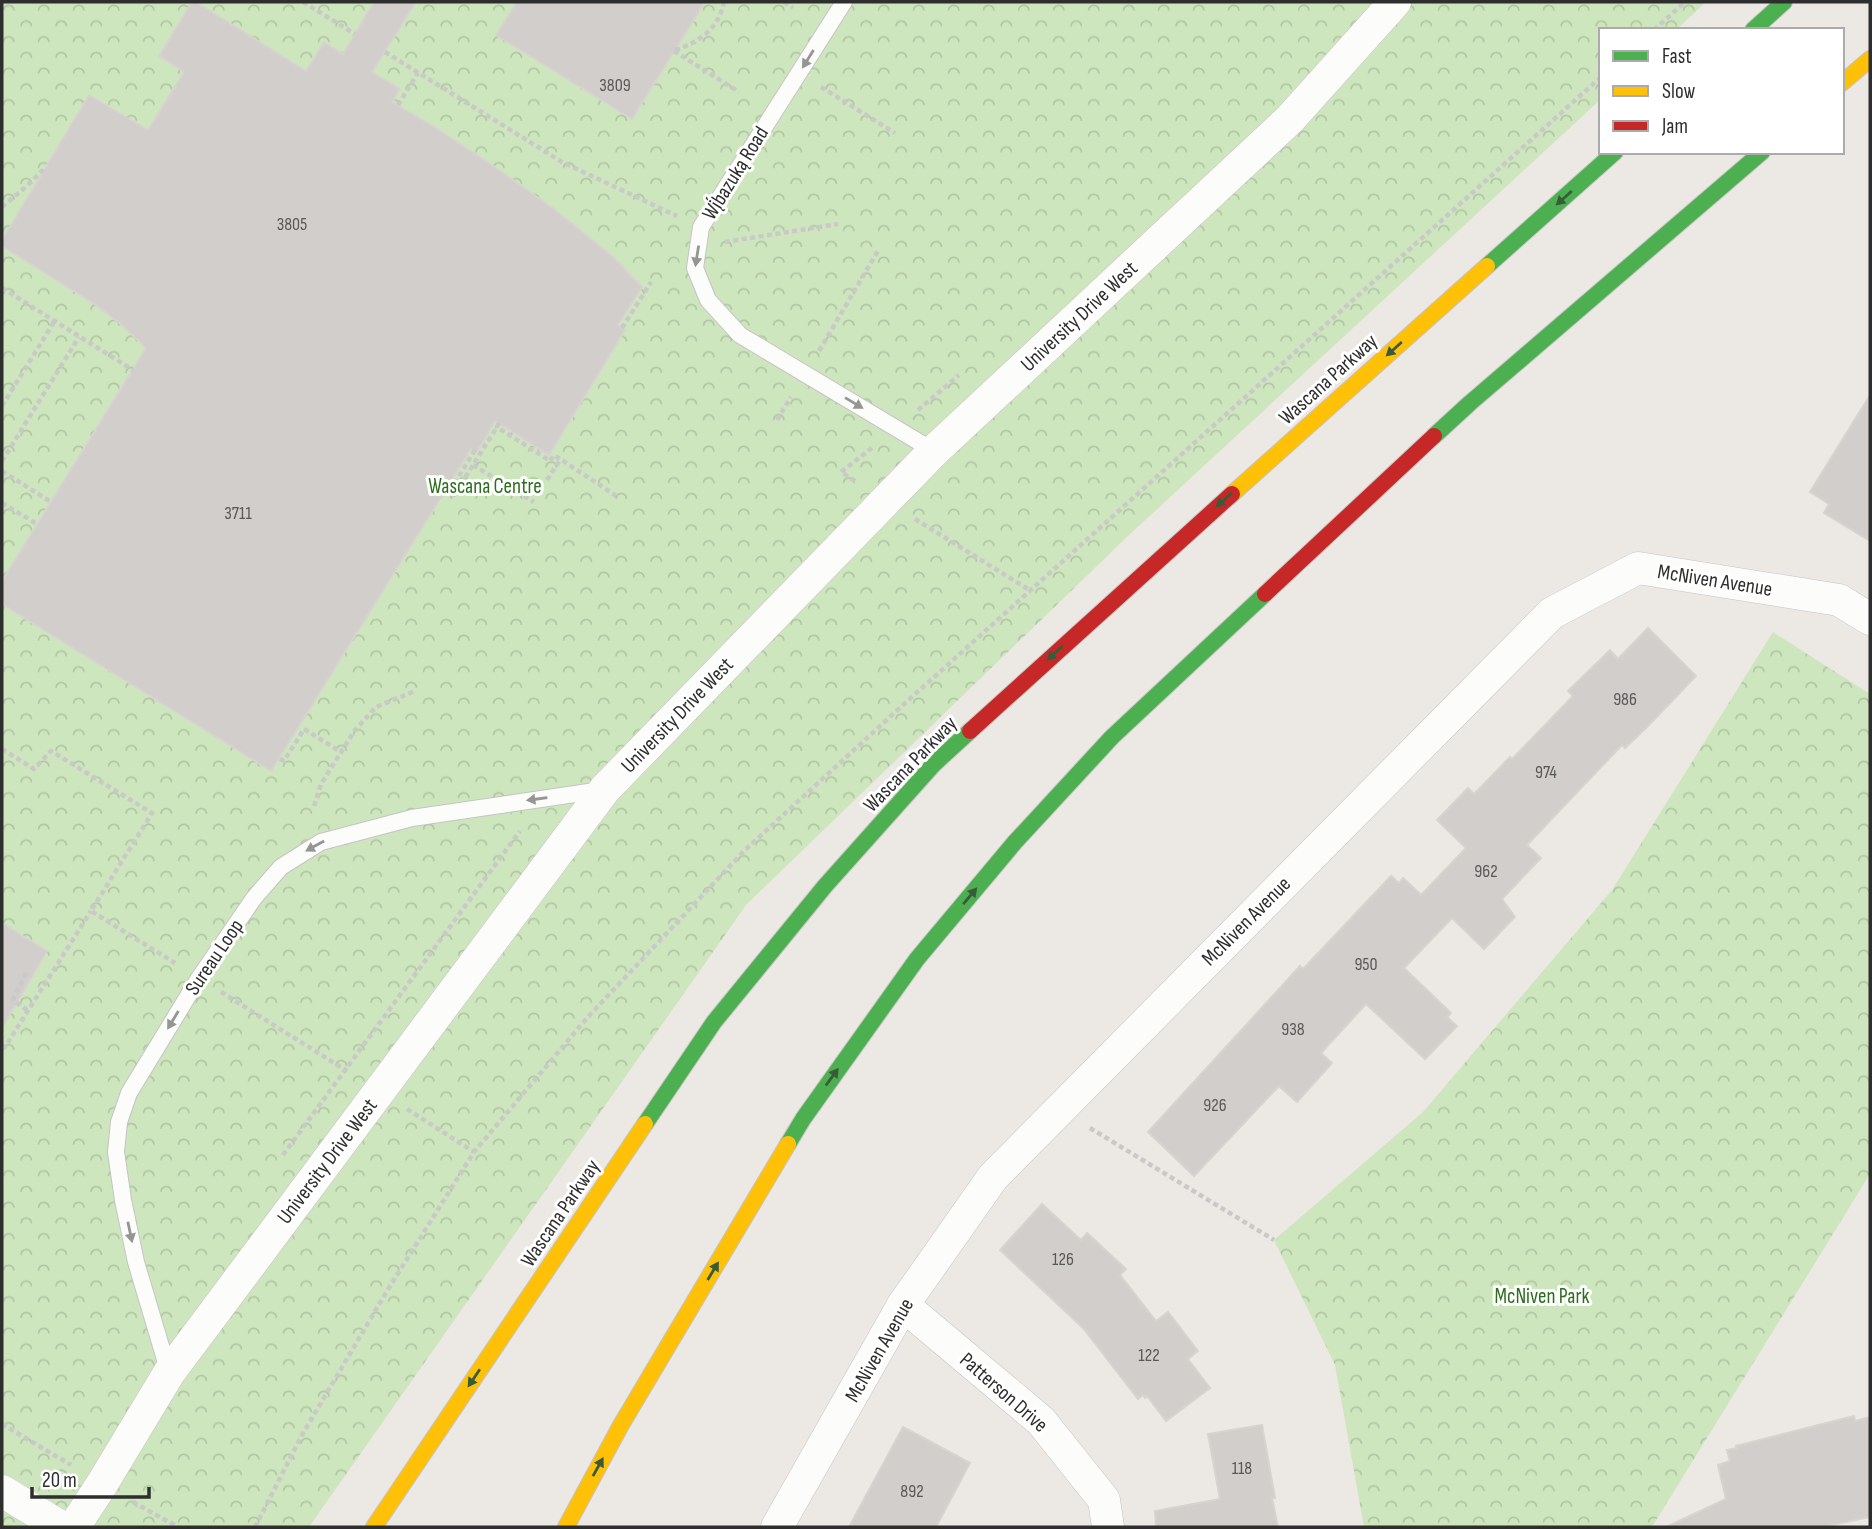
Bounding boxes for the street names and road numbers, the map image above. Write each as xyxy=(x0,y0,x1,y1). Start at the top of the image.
street label: Wį́bazuką Road xyxy=(697,122,774,224)
street label: University Drive West xyxy=(1016,256,1143,377)
street label: Wascana Parkway xyxy=(1274,329,1383,430)
street label: McNiven Avenue xyxy=(1656,559,1774,602)
street label: University Drive West xyxy=(616,653,739,778)
street label: Wascana Parkway xyxy=(858,711,962,818)
street label: McNiven Avenue xyxy=(1197,872,1296,971)
street label: Sureau Loop xyxy=(180,915,249,1000)
street label: University Drive West xyxy=(272,1094,383,1229)
street label: Wascana Parkway xyxy=(515,1155,605,1272)
street label: McNiven Avenue xyxy=(840,1294,919,1407)
street label: Patterson Drive xyxy=(954,1347,1053,1437)

